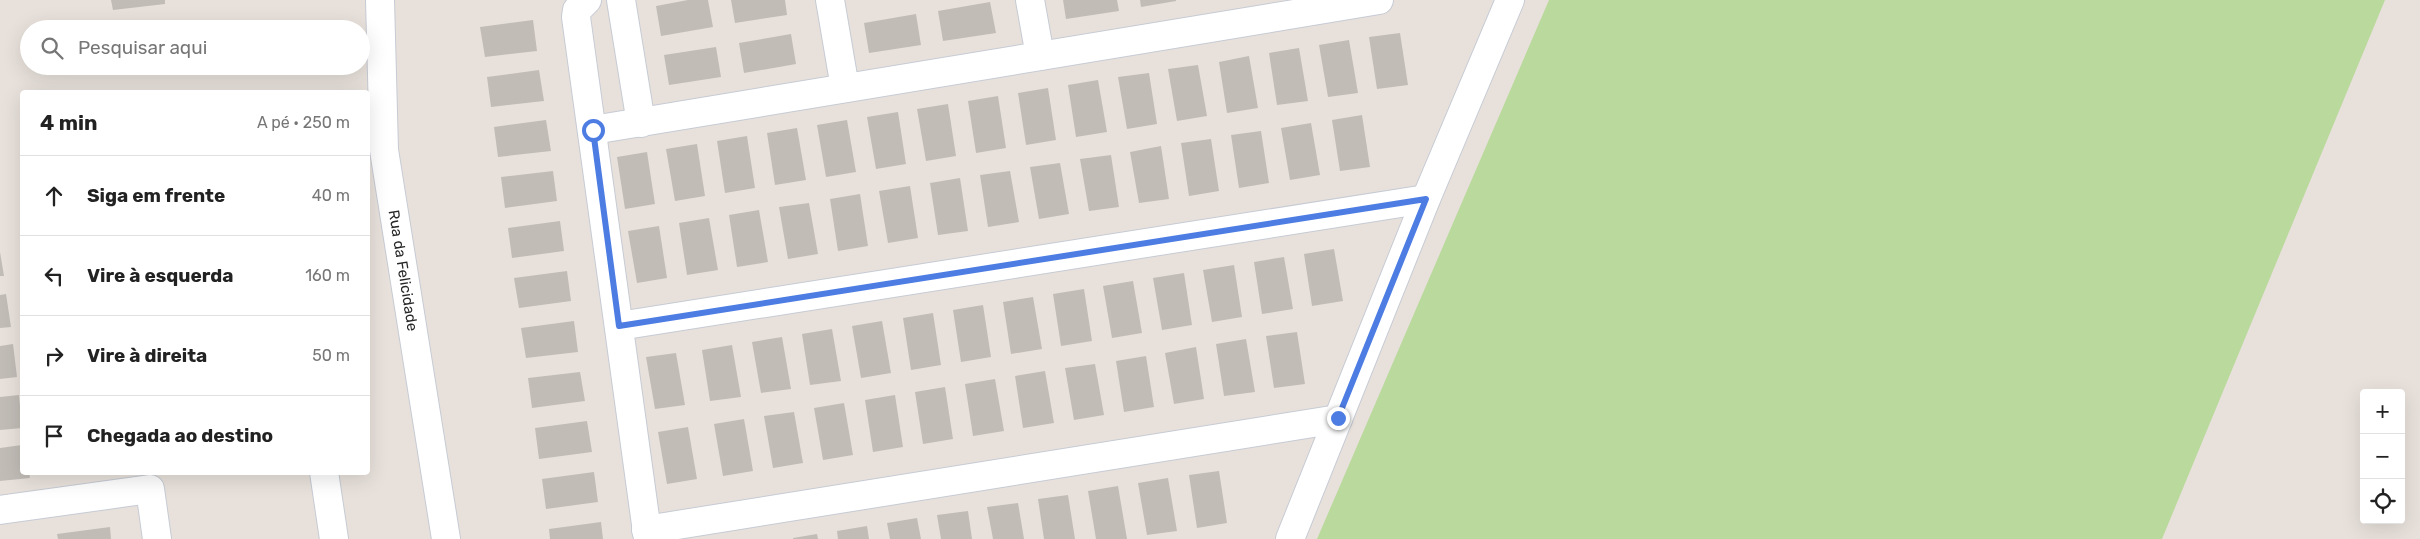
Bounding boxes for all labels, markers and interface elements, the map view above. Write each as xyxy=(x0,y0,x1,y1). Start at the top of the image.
search box xyxy=(20,20,370,75)
icon: search xyxy=(38,34,66,62)
text: Pesquisar aqui xyxy=(78,36,207,59)
text: 4 min xyxy=(40,110,98,135)
text: A pé · 250 m xyxy=(257,113,350,132)
route start xyxy=(582,119,605,142)
icon: ahead xyxy=(40,182,68,210)
text: Siga em frente xyxy=(87,184,225,207)
text: 40 m xyxy=(312,186,350,205)
street label: Rua da Felicidade xyxy=(385,209,422,332)
icon: left xyxy=(40,262,68,290)
text: Vire à esquerda xyxy=(87,264,234,287)
text: 160 m xyxy=(305,266,350,285)
icon: right xyxy=(40,342,68,370)
text: Vire à direita xyxy=(87,344,207,367)
text: 50 m xyxy=(312,346,350,365)
map controls xyxy=(2360,389,2405,524)
button: + xyxy=(2360,389,2405,434)
route end xyxy=(1327,407,1350,430)
icon: arrive xyxy=(40,422,68,450)
text: Chegada ao destino xyxy=(87,424,273,447)
button: − xyxy=(2360,434,2405,479)
button: locate xyxy=(2360,479,2405,524)

